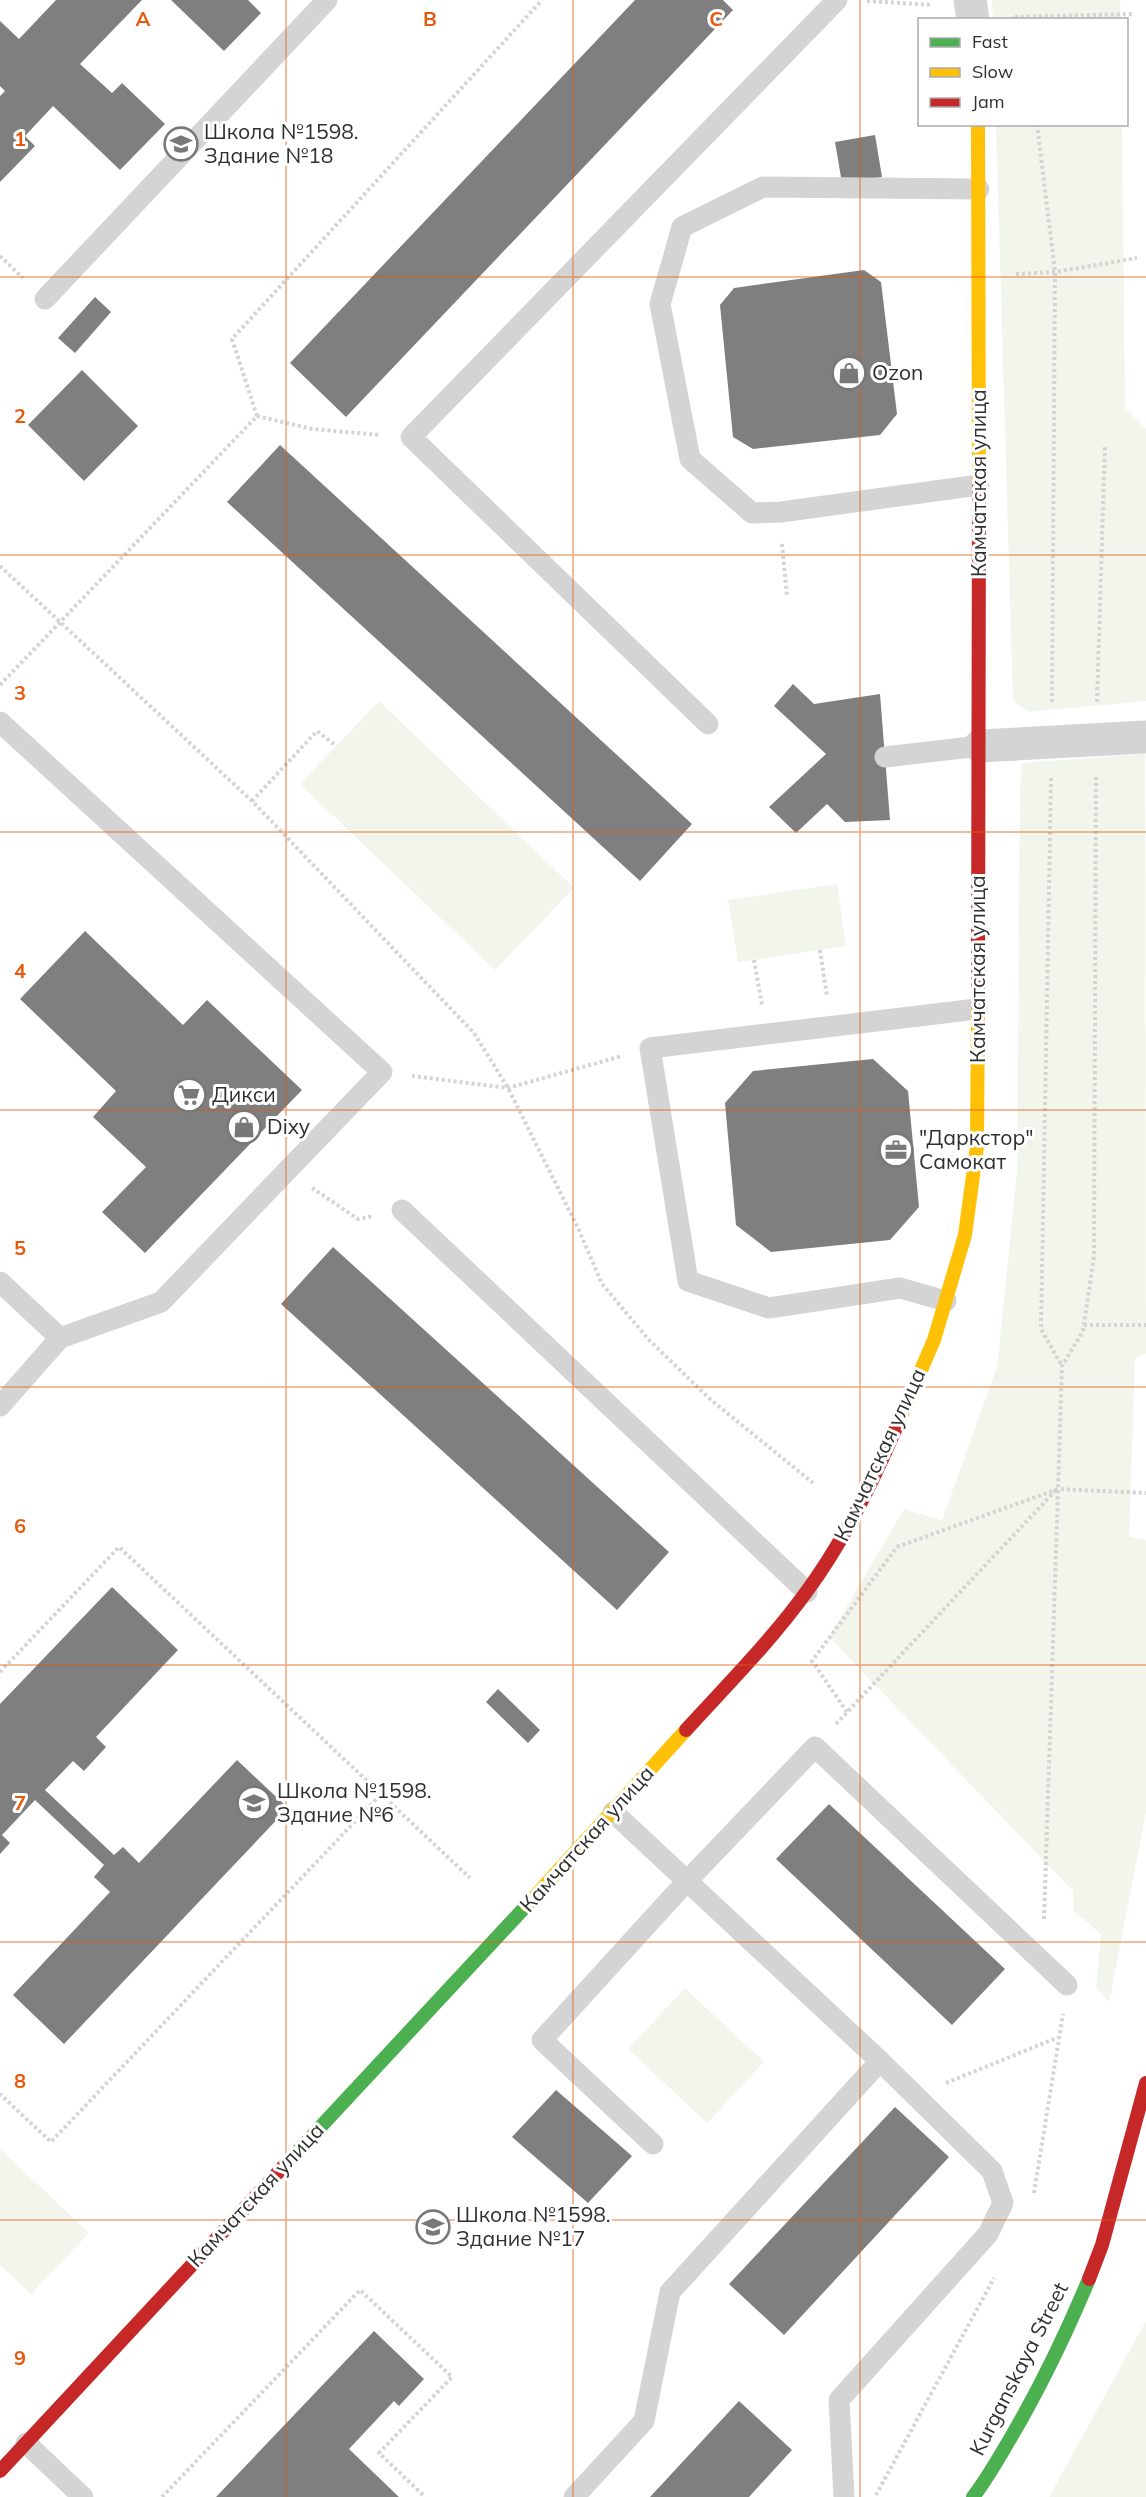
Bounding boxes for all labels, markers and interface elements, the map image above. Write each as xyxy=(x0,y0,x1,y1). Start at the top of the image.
text: A xyxy=(136,6,151,31)
text: B xyxy=(423,6,437,31)
text: C xyxy=(709,6,723,31)
legend xyxy=(918,18,1128,126)
text: Fast xyxy=(972,30,1008,53)
text: Slow xyxy=(972,60,1014,83)
text: Jam xyxy=(972,90,1005,113)
place label: Школа №1598. Здание №18 xyxy=(204,118,359,168)
text: 1 xyxy=(14,126,26,151)
school or university icon: Школа №1598. Здание №18 xyxy=(163,126,199,162)
shop icon: Ozon xyxy=(831,355,867,391)
place label: Ozon xyxy=(872,359,923,385)
street label: Камчатская улица xyxy=(965,389,991,577)
text: 2 xyxy=(14,403,26,428)
text: 3 xyxy=(14,680,26,705)
street label: Камчатская улица xyxy=(964,875,990,1063)
text: 4 xyxy=(14,958,26,983)
supermarket icon: Дикси xyxy=(171,1077,207,1113)
place label: Дикси xyxy=(212,1081,276,1107)
shop icon: Dixy xyxy=(226,1109,262,1145)
place label: Dixy xyxy=(267,1113,310,1139)
place label: "Даркстор" Самокат xyxy=(919,1124,1033,1174)
office icon: "Даркстор" Самокат xyxy=(878,1132,914,1168)
text: 5 xyxy=(14,1235,26,1260)
street label: Камчатская улица xyxy=(828,1364,931,1545)
text: 6 xyxy=(14,1513,26,1538)
street label: Камчатская улица xyxy=(514,1760,659,1917)
place label: Школа №1598. Здание №6 xyxy=(277,1777,432,1827)
school or university icon: Школа №1598. Здание №6 xyxy=(236,1785,272,1821)
text: 7 xyxy=(14,1790,26,1815)
text: 8 xyxy=(14,2068,26,2093)
street label: Камчатская улица xyxy=(182,2117,329,2272)
place label: Школа №1598. Здание №17 xyxy=(456,2201,611,2251)
school or university icon: Школа №1598. Здание №17 xyxy=(415,2209,451,2245)
street label: Kurganskaya Street xyxy=(963,2278,1073,2460)
text: 9 xyxy=(14,2345,26,2370)

